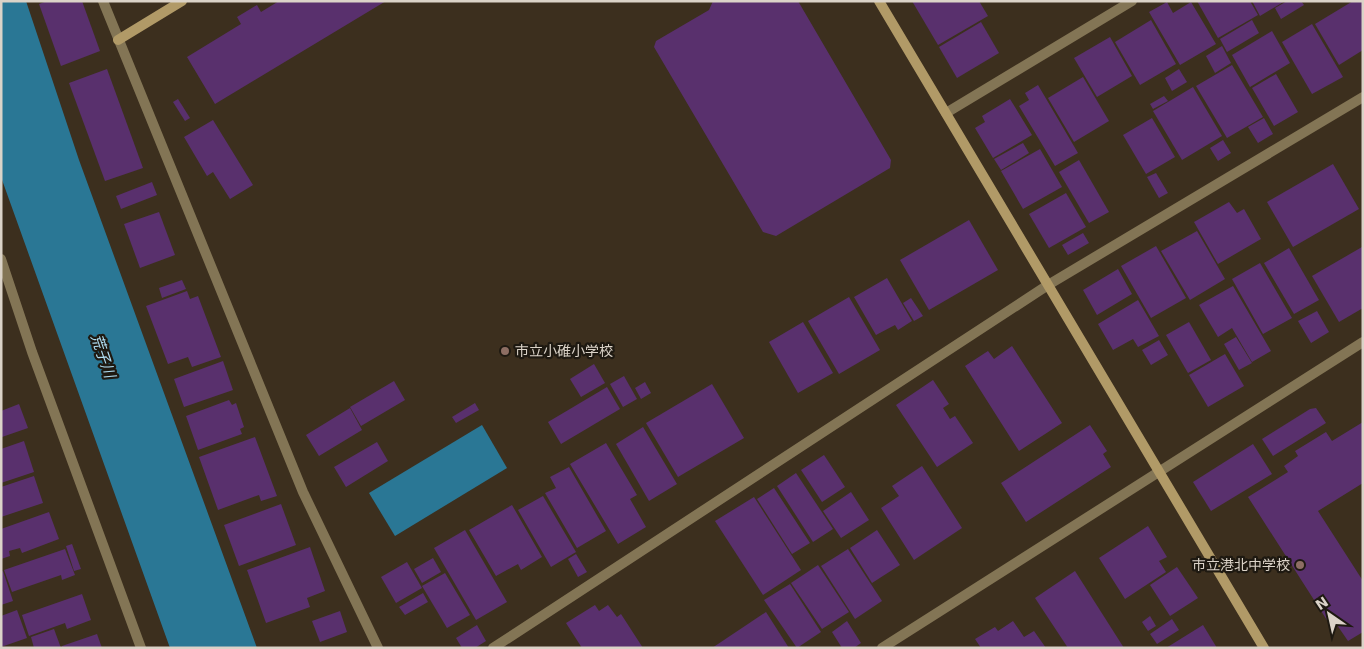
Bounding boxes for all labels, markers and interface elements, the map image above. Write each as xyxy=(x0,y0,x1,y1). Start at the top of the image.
water label: 荒子川 xyxy=(87,332,119,382)
place label: 市立小碓小学校 xyxy=(515,343,613,359)
marker: 市立小碓小学校 xyxy=(499,345,511,357)
place label: 市立港北中学校 xyxy=(1192,557,1290,573)
marker: 市立港北中学校 xyxy=(1294,559,1306,571)
north arrow xyxy=(1304,589,1354,639)
text: N xyxy=(1312,593,1331,613)

